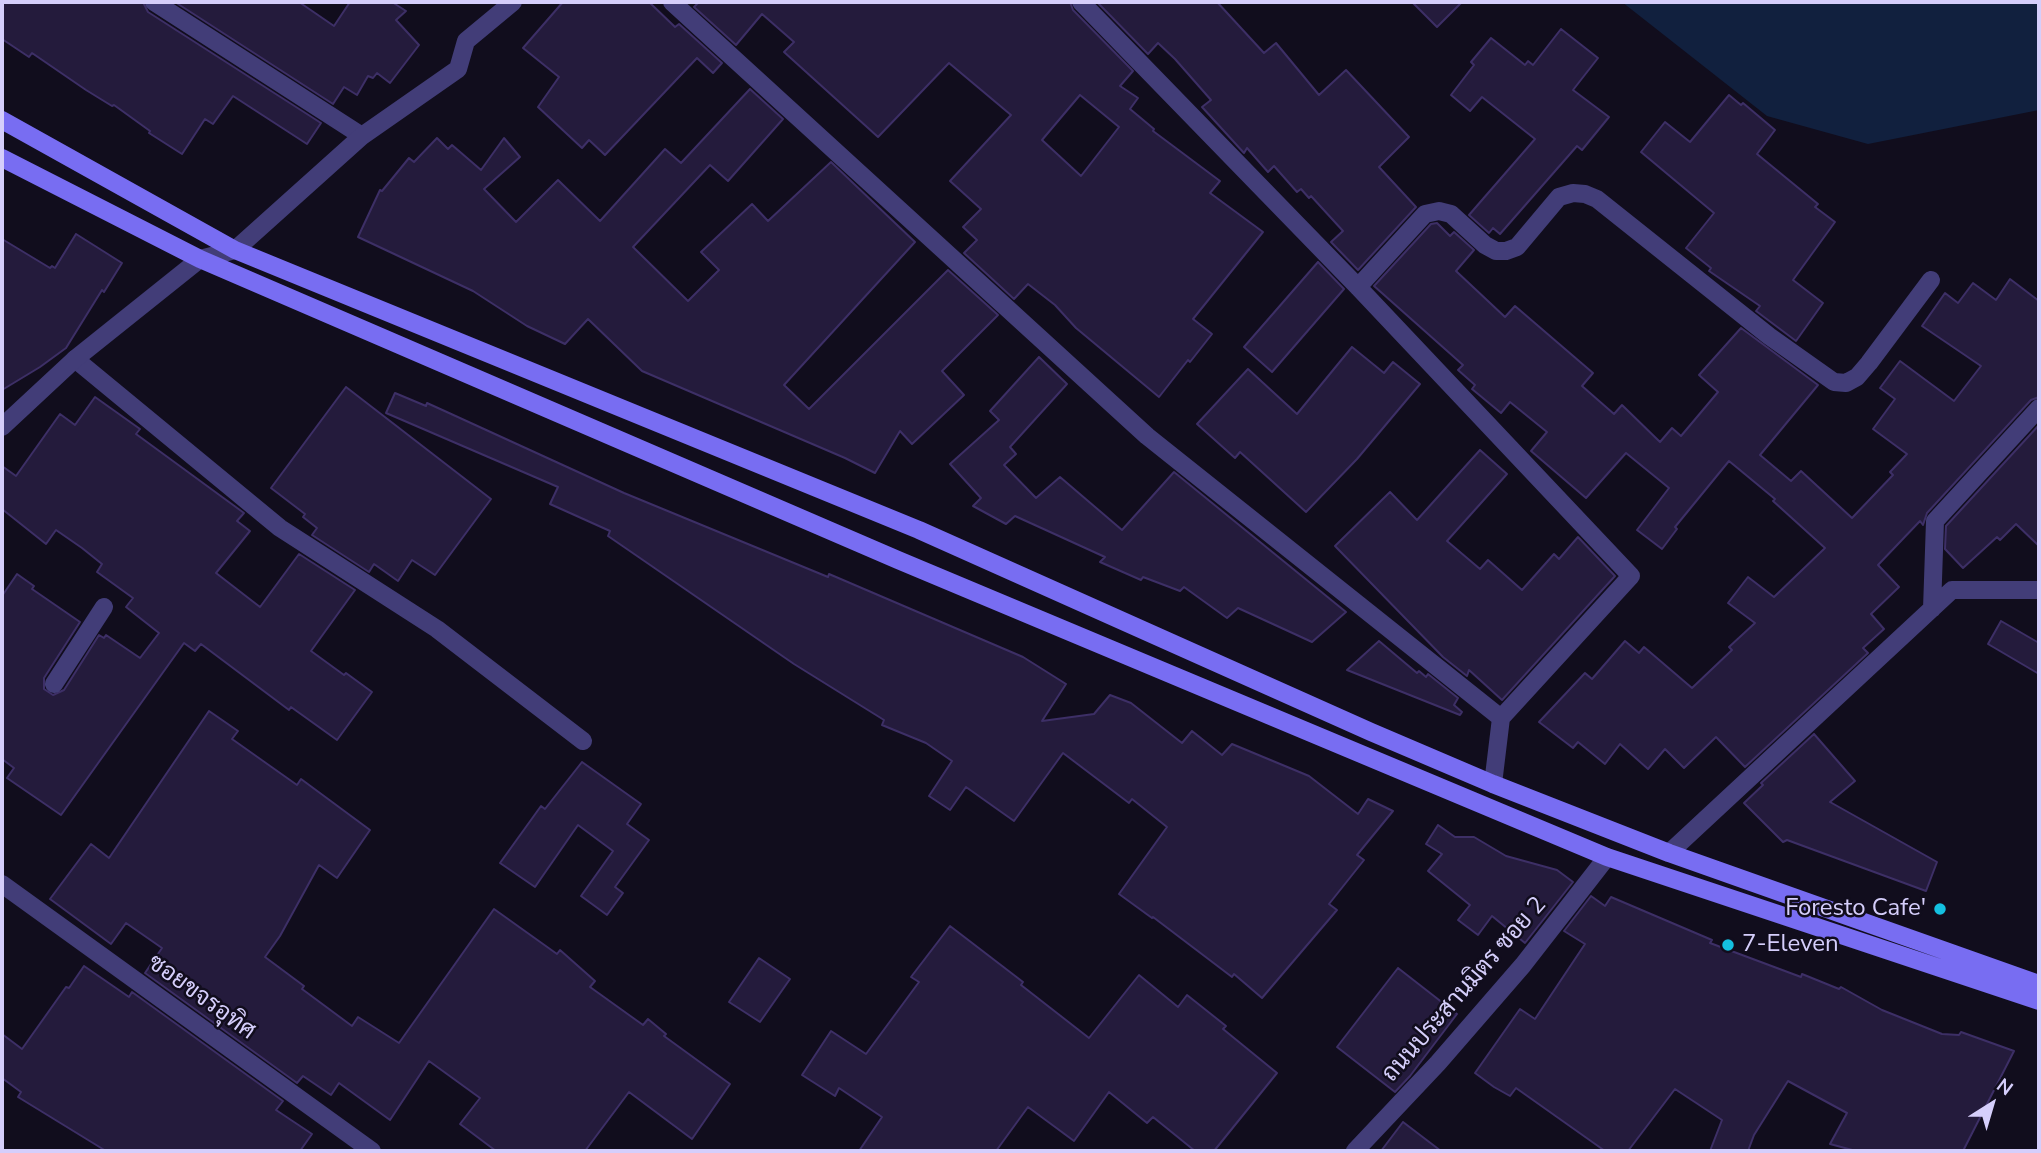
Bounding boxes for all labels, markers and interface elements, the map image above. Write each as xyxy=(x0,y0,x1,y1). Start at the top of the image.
street label: ถนนประสานมิตร ซอย 2 xyxy=(1377,892,1553,1088)
place label: Foresto Cafe' xyxy=(1785,895,1926,923)
marker: Foresto Cafe' xyxy=(1932,901,1948,917)
place label: 7-Eleven xyxy=(1742,931,1839,959)
marker: 7-Eleven xyxy=(1720,937,1736,953)
street label: ซอยขจรอุทิศ xyxy=(142,949,260,1047)
north arrow xyxy=(1957,1069,2027,1139)
text: N xyxy=(1991,1073,2018,1102)

